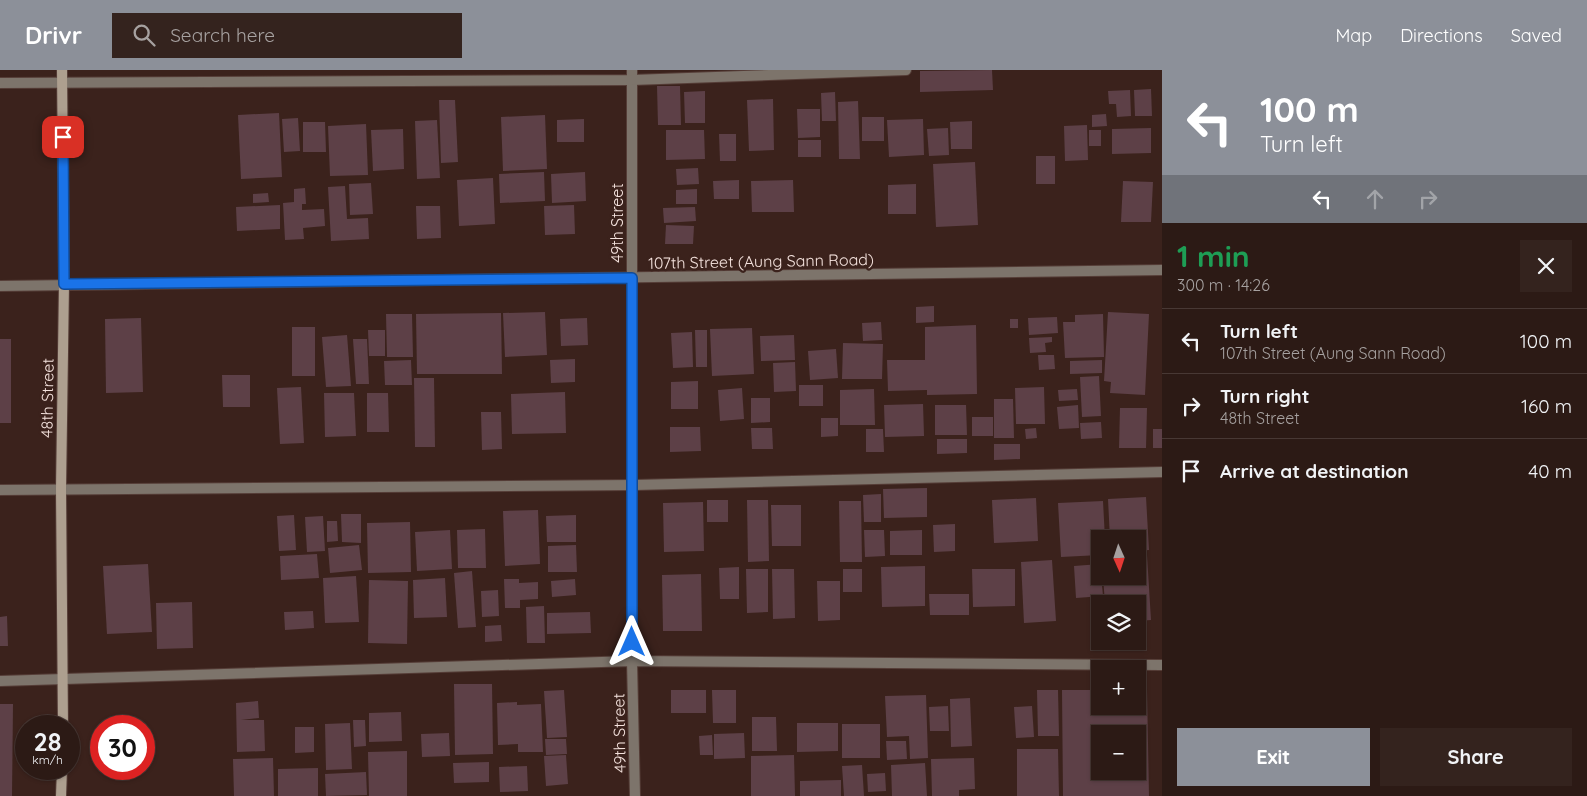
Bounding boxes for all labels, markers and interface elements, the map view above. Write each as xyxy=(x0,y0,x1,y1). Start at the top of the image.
search box xyxy=(112,13,462,58)
text: Drivr xyxy=(25,20,82,50)
icon: search xyxy=(130,21,158,49)
text: Search here xyxy=(170,23,275,47)
text: Map xyxy=(1335,24,1372,47)
text: Directions xyxy=(1400,24,1483,47)
text: Saved xyxy=(1511,24,1562,47)
text: 100 m xyxy=(1260,87,1359,131)
icon: left xyxy=(1177,90,1242,155)
pin xyxy=(42,116,84,158)
icon: arrive xyxy=(49,123,77,151)
text: Turn left xyxy=(1260,130,1343,158)
street label: 49th Street xyxy=(607,183,627,263)
icon: left xyxy=(1308,185,1336,213)
icon: ahead xyxy=(1361,185,1389,213)
icon: right xyxy=(1414,185,1442,213)
text: 1 min xyxy=(1177,237,1250,275)
button: close xyxy=(1520,240,1572,292)
street label: 107th Street (Aung Sann Road) xyxy=(648,249,874,273)
text: 300 m · 14:26 xyxy=(1177,275,1270,295)
text: Turn left xyxy=(1220,319,1298,343)
icon: left xyxy=(1177,327,1205,355)
text: 100 m xyxy=(1520,329,1572,353)
text: 107th Street (Aung Sann Road) xyxy=(1220,343,1446,363)
street label: 48th Street xyxy=(36,358,58,438)
text: Turn right xyxy=(1220,384,1309,408)
icon: right xyxy=(1177,392,1205,420)
text: 160 m xyxy=(1521,394,1572,418)
text: 48th Street xyxy=(1220,408,1300,428)
icon: arrive xyxy=(1177,457,1205,485)
text: Arrive at destination xyxy=(1220,459,1409,483)
text: 40 m xyxy=(1528,459,1572,483)
north arrow xyxy=(1091,530,1146,585)
map controls xyxy=(1091,530,1146,780)
button: layers xyxy=(1091,595,1146,650)
position arrow xyxy=(605,615,657,667)
button: + xyxy=(1091,660,1146,715)
street label: 49th Street xyxy=(608,693,630,773)
speed limit sign: 30 xyxy=(90,715,155,780)
button: − xyxy=(1091,725,1146,780)
text: 28 xyxy=(34,726,61,757)
button: Exit xyxy=(1177,728,1370,786)
button: Share xyxy=(1380,728,1572,786)
text: km/h xyxy=(32,752,63,767)

